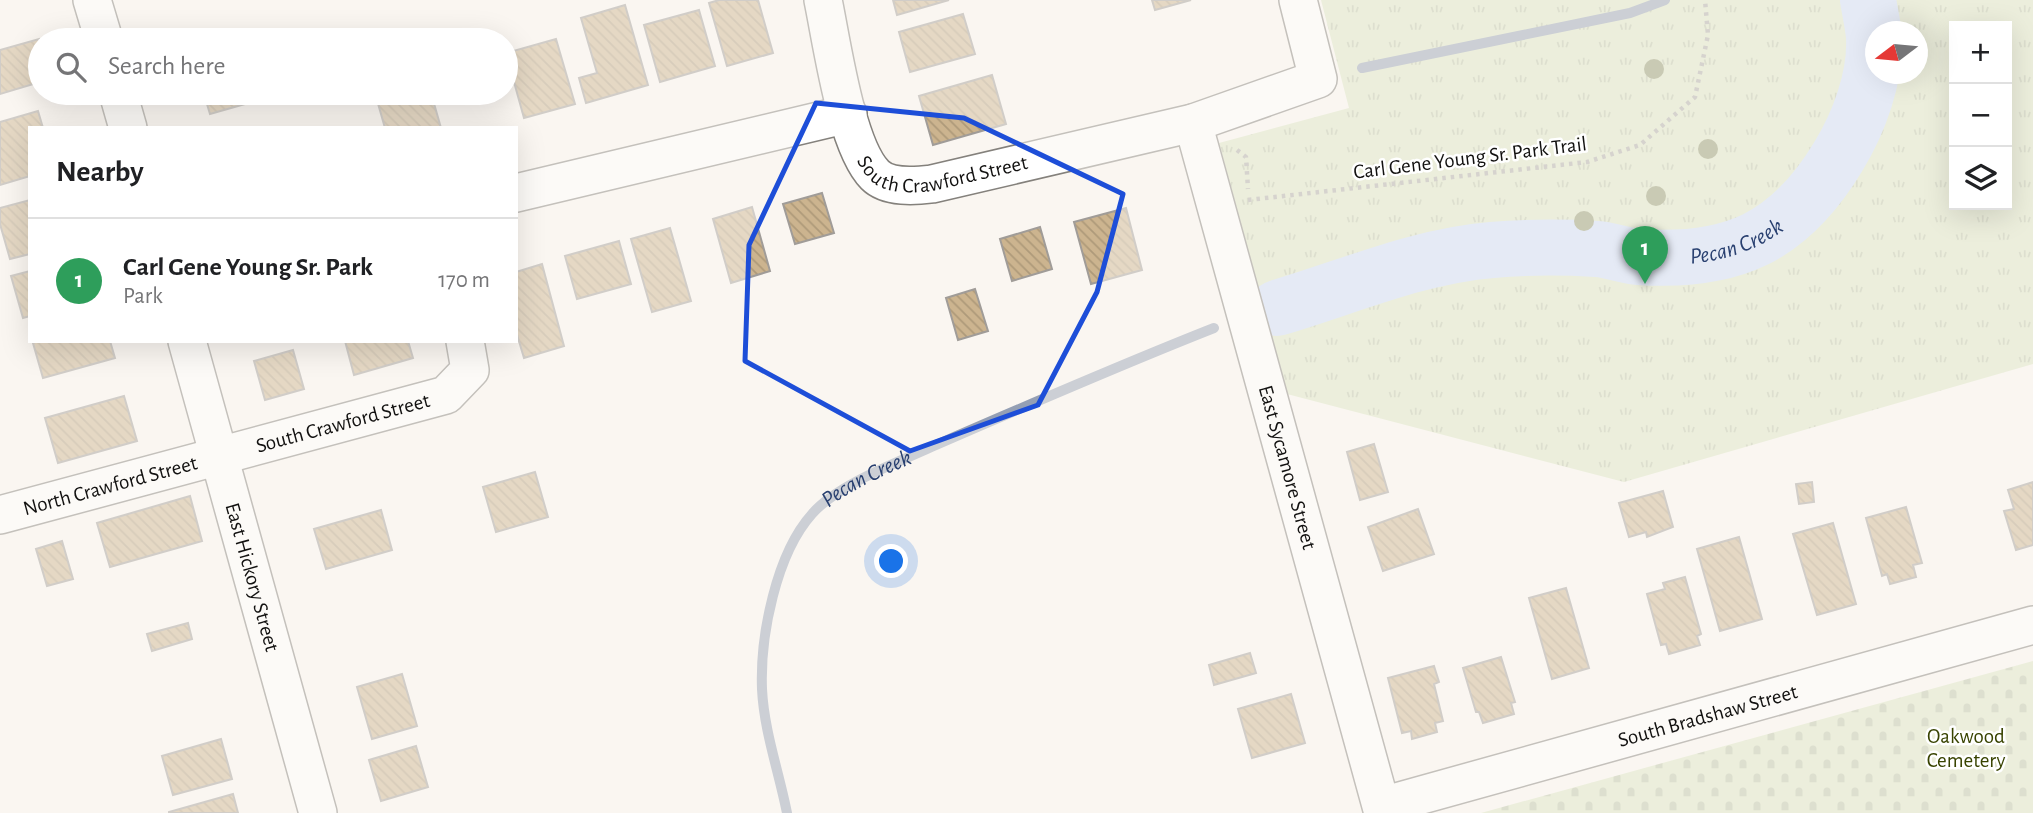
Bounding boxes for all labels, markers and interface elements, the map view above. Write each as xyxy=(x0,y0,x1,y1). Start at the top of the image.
north arrow xyxy=(1865,21,1928,84)
map controls xyxy=(1949,21,2012,210)
button: + xyxy=(1949,21,2012,84)
search box xyxy=(28,28,518,105)
icon: search xyxy=(52,48,90,86)
text: Search here xyxy=(108,53,226,79)
button: − xyxy=(1949,84,2012,147)
street label: Carl Gene Young Sr. Park Trail xyxy=(1352,133,1588,183)
street label: South Crawford Street xyxy=(857,137,1037,171)
button: layers xyxy=(1949,147,2012,210)
text: South Crawford Street xyxy=(854,151,1030,196)
text: Nearby xyxy=(56,157,144,187)
water label: Pecan Creek xyxy=(1689,214,1788,268)
pin: 1 xyxy=(1622,226,1668,284)
text: Carl Gene Young Sr. Park xyxy=(123,254,373,280)
text: 1 xyxy=(75,269,83,292)
text: 170 m xyxy=(438,269,490,292)
text: Park xyxy=(123,285,163,308)
street label: East Sycamore Street xyxy=(1255,383,1320,552)
street label: South Crawford Street xyxy=(254,389,432,456)
water label: Pecan Creek xyxy=(817,446,915,512)
street label: North Crawford Street xyxy=(21,452,200,519)
street label: East Hickory Street xyxy=(222,500,283,654)
your location xyxy=(874,544,908,578)
street label: South Bradshaw Street xyxy=(1616,680,1800,750)
park label: Oakwood Cemetery xyxy=(1927,726,2005,771)

